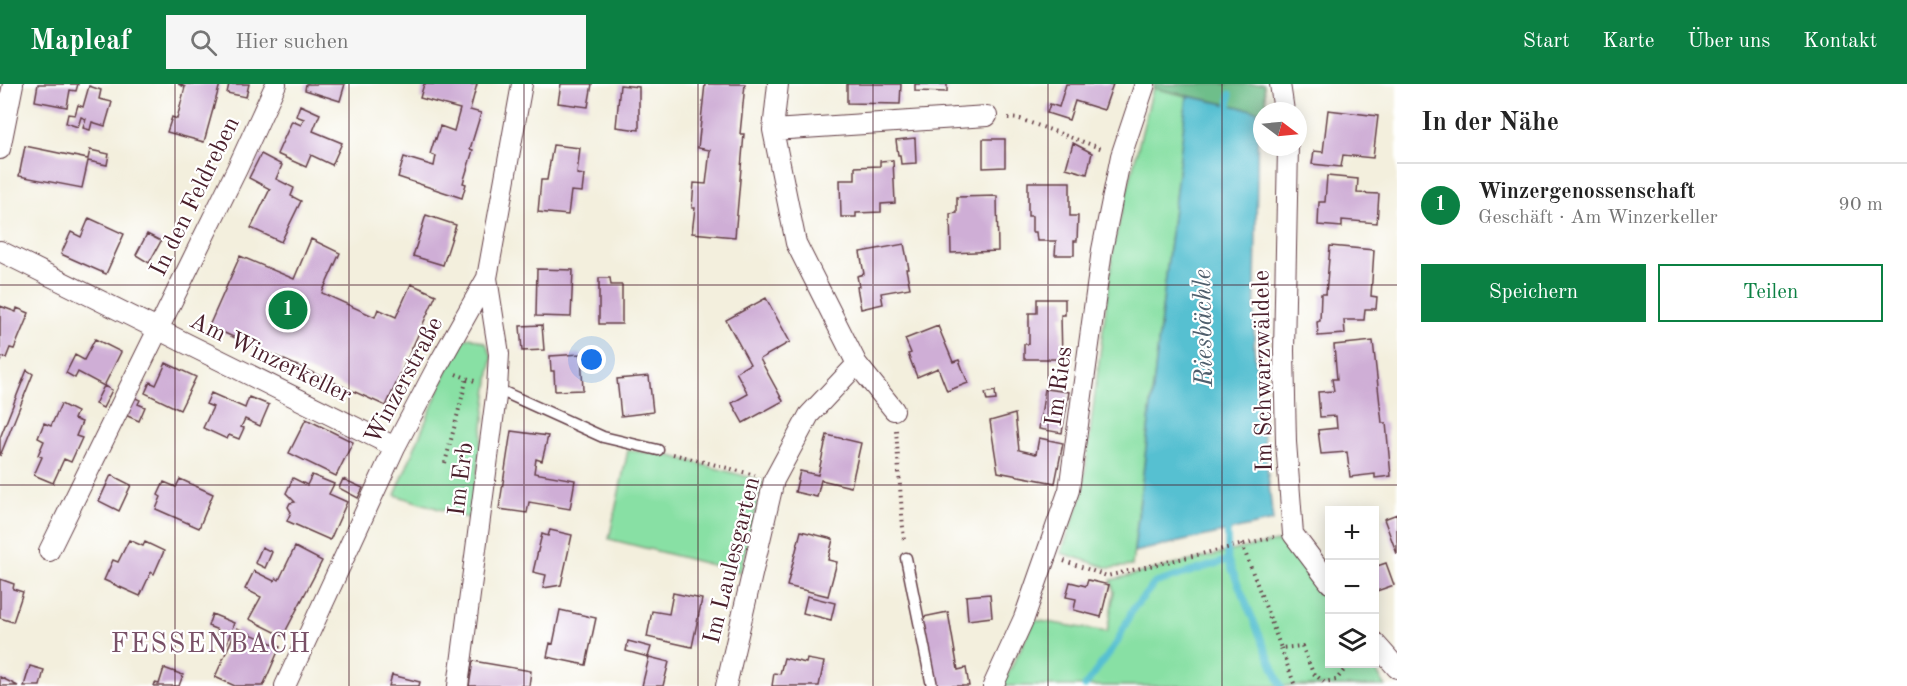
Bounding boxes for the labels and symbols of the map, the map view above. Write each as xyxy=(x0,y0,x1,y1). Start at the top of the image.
north arrow xyxy=(1253,102,1307,156)
street label: In den Feldreben xyxy=(147,113,245,280)
water label: Riesbächle xyxy=(1190,269,1218,388)
street label: Im Schwarzwäldele xyxy=(1250,270,1278,472)
pin: 1 xyxy=(268,288,308,332)
street label: Am Winzerkeller xyxy=(185,309,355,408)
street label: Winzerstraße xyxy=(361,314,448,448)
your location xyxy=(577,345,606,374)
street label: Im Ries xyxy=(1043,345,1077,428)
street label: Im Erb xyxy=(446,441,478,517)
street label: Im Laulesgarten xyxy=(701,475,765,646)
district label: FESSENBACH xyxy=(110,631,312,658)

